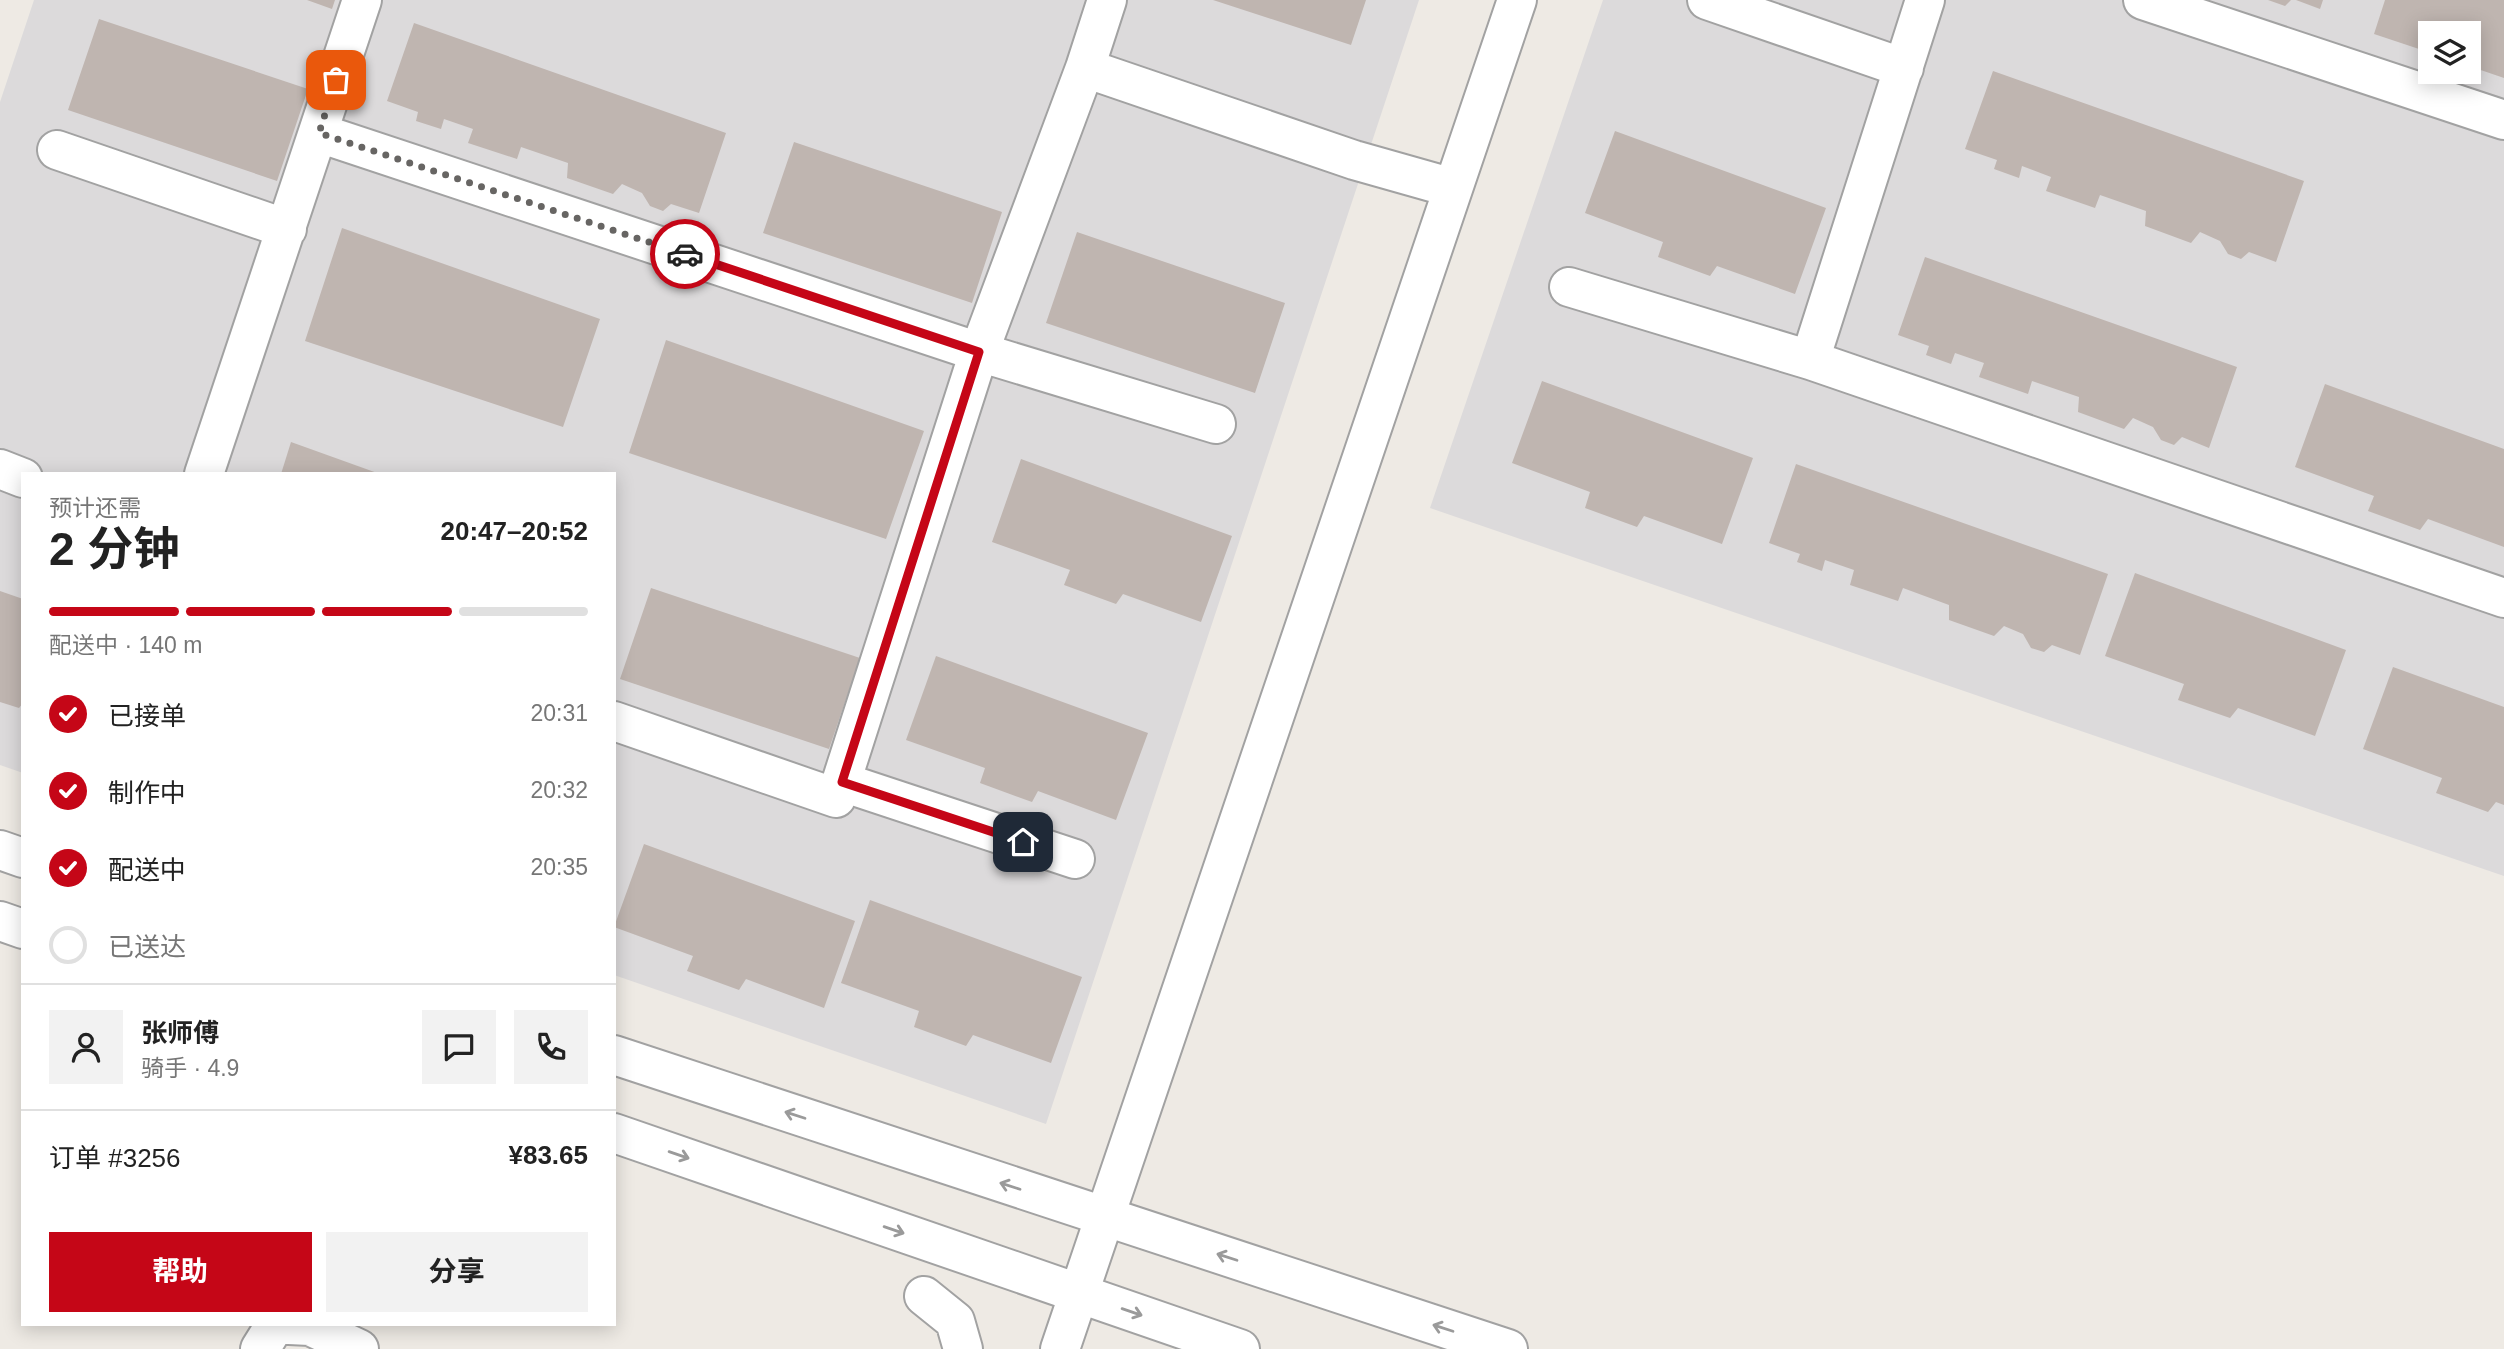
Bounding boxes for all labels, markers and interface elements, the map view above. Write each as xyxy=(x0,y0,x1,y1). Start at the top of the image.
map controls xyxy=(2418,21,2481,84)
button: layers xyxy=(2418,21,2481,84)
pin xyxy=(306,50,366,110)
icon: bag xyxy=(317,61,355,99)
courier xyxy=(650,219,720,289)
icon: car xyxy=(666,235,704,273)
text: 预计还需 xyxy=(49,495,141,521)
text: 20:47–20:52 xyxy=(441,516,588,546)
text: 2 分钟 xyxy=(49,523,179,575)
text: 配送中 · 140 m xyxy=(49,632,202,658)
icon: check xyxy=(49,695,87,733)
text: 20:31 xyxy=(530,700,588,726)
text: 已接单 xyxy=(108,701,186,731)
icon: check xyxy=(49,772,87,810)
text: 20:32 xyxy=(530,777,588,803)
text: 制作中 xyxy=(108,778,186,808)
pin xyxy=(993,812,1053,872)
icon: home xyxy=(1004,823,1042,861)
icon: check xyxy=(49,849,87,887)
text: 20:35 xyxy=(530,854,588,880)
text: 配送中 xyxy=(108,855,186,885)
text: 已送达 xyxy=(108,932,186,962)
button: person xyxy=(49,1010,123,1084)
button: chat xyxy=(422,1010,496,1084)
button: phone xyxy=(514,1010,588,1084)
text: 张师傅 xyxy=(141,1018,219,1048)
text: 骑手 · 4.9 xyxy=(141,1055,239,1081)
one-way arrow xyxy=(784,1108,806,1120)
text: ¥83.65 xyxy=(508,1140,588,1170)
text: 订单 #3256 xyxy=(49,1143,181,1173)
one-way arrow xyxy=(667,1150,689,1162)
one-way arrow xyxy=(1000,1179,1022,1192)
one-way arrow xyxy=(882,1225,904,1237)
button: 帮助 xyxy=(49,1232,312,1312)
button: 分享 xyxy=(326,1232,588,1312)
one-way arrow xyxy=(1216,1250,1238,1263)
one-way arrow xyxy=(1120,1307,1142,1319)
one-way arrow xyxy=(1432,1321,1454,1334)

